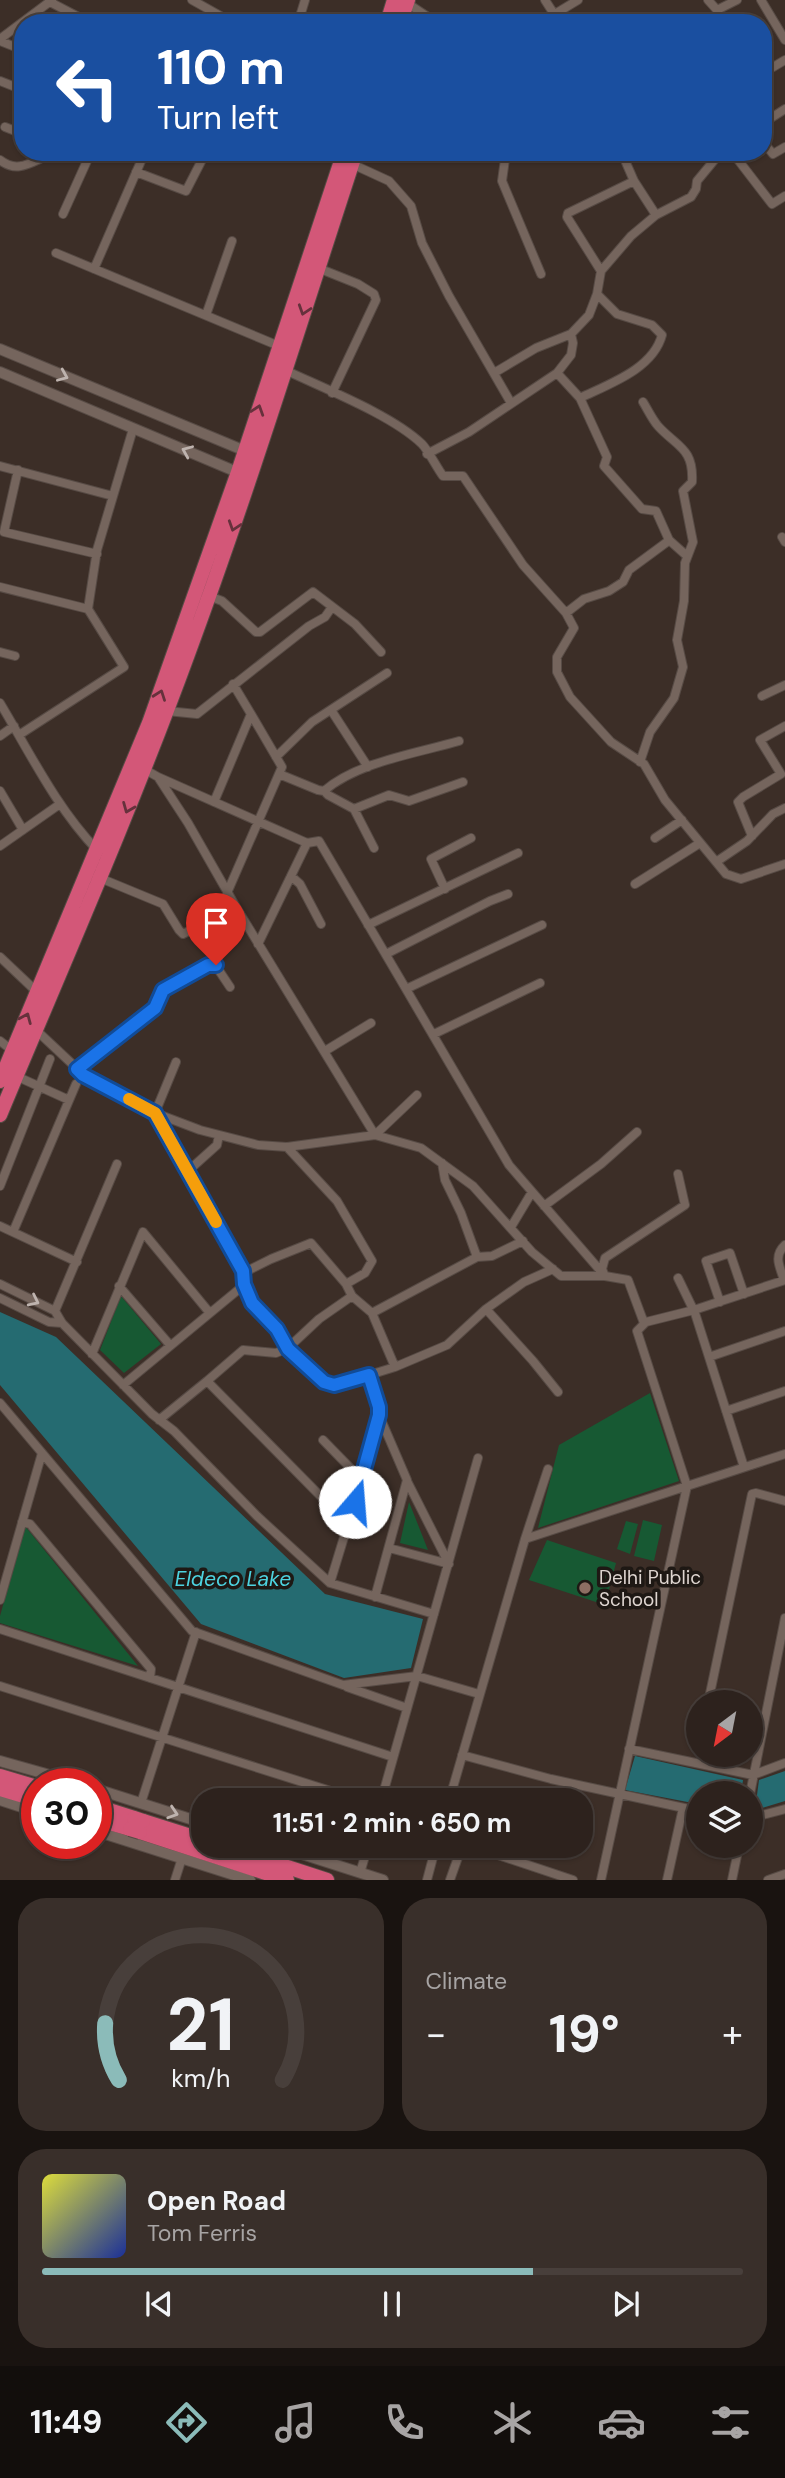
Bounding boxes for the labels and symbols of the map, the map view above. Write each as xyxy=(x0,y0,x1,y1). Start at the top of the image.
one-way arrow xyxy=(298,304,313,316)
one-way arrow xyxy=(56,367,68,381)
one-way arrow xyxy=(250,405,264,417)
one-way arrow xyxy=(181,445,194,459)
one-way arrow xyxy=(227,520,242,532)
one-way arrow xyxy=(151,689,165,701)
one-way arrow xyxy=(122,801,136,814)
pin xyxy=(186,893,246,965)
one-way arrow xyxy=(18,1013,32,1025)
one-way arrow xyxy=(27,1292,39,1306)
position arrow xyxy=(318,1465,392,1539)
water label: Eldeco Lake xyxy=(175,1565,291,1593)
place label: Delhi Public School xyxy=(599,1565,701,1612)
marker: Delhi Public School xyxy=(577,1580,593,1596)
north arrow xyxy=(686,1690,763,1768)
speed limit sign: 30 xyxy=(21,1768,112,1859)
one-way arrow xyxy=(167,1805,179,1820)

